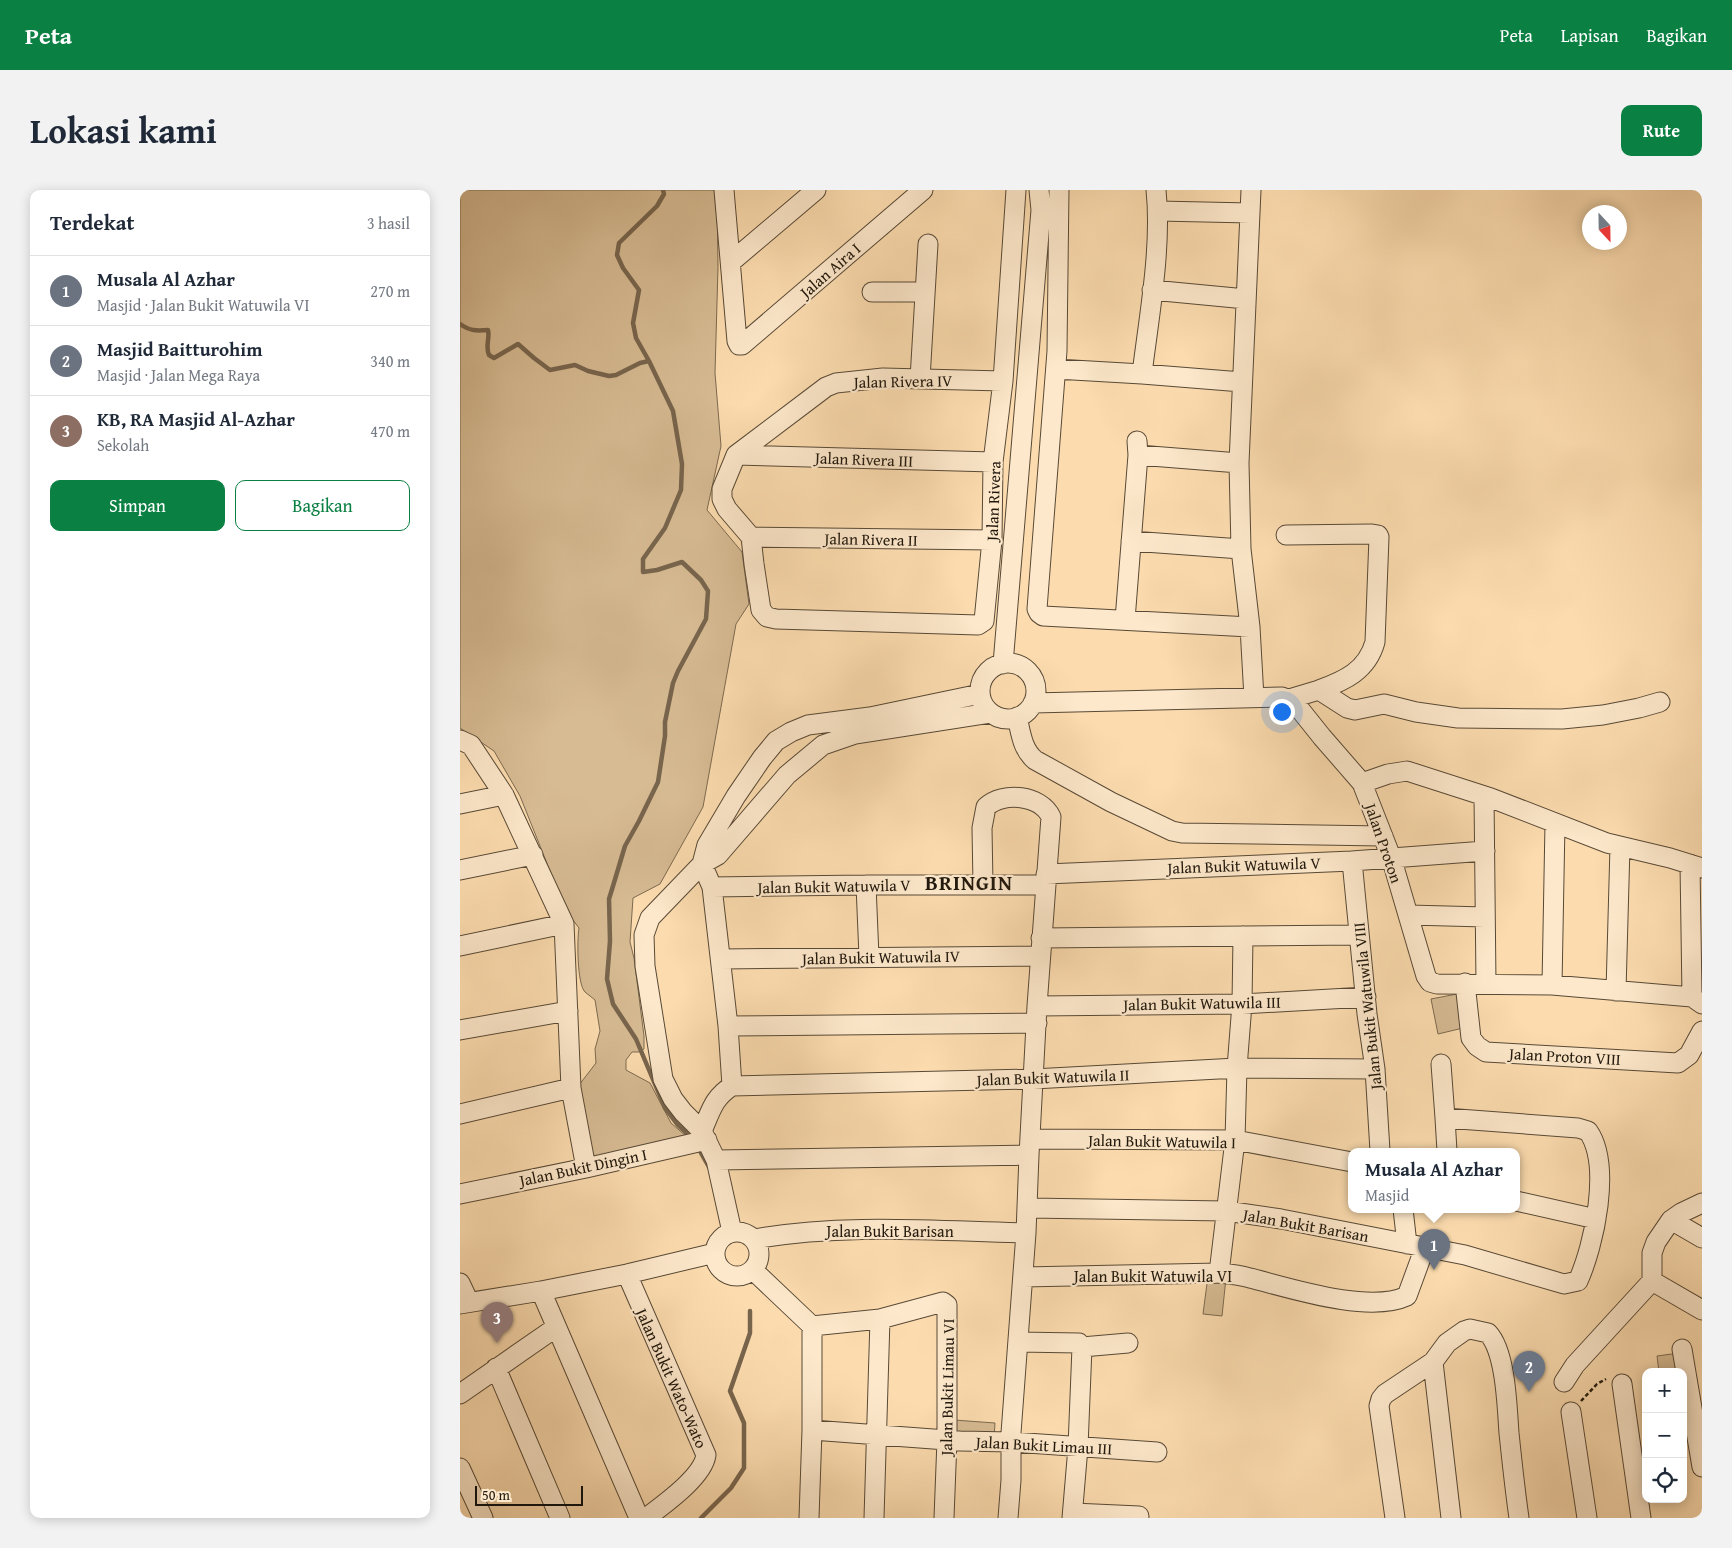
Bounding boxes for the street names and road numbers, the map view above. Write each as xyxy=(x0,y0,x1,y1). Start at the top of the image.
street label: Jalan Aira I xyxy=(793,237,866,305)
street label: Jalan Rivera IV xyxy=(851,368,953,394)
street label: Jalan Rivera III xyxy=(812,445,914,473)
street label: Jalan Rivera xyxy=(980,460,1006,543)
street label: Jalan Rivera II xyxy=(822,526,918,552)
street label: Jalan Proton xyxy=(1358,798,1409,886)
street label: Jalan Bukit Watuwila V xyxy=(1165,850,1322,880)
street label: Jalan Bukit Watuwila V xyxy=(755,873,911,899)
street label: Jalan Bukit Watuwila VIII xyxy=(1346,921,1388,1093)
street label: Jalan Bukit Watuwila IV xyxy=(800,944,961,970)
street label: Jalan Bukit Watuwila III xyxy=(1121,990,1281,1016)
street label: Jalan Proton VIII xyxy=(1507,1041,1622,1071)
street label: Jalan Bukit Watuwila II xyxy=(974,1062,1130,1092)
street label: Jalan Bukit Watuwila I xyxy=(1086,1128,1236,1154)
street label: Jalan Bukit Dingin I xyxy=(515,1142,649,1193)
street label: Jalan Bukit Barisan xyxy=(1239,1202,1371,1248)
street label: Jalan Bukit Barisan xyxy=(824,1219,954,1243)
street label: Jalan Bukit Watuwila VI xyxy=(1072,1264,1232,1288)
street label: Jalan Bukit Wato-Wato xyxy=(630,1302,714,1452)
street label: Jalan Bukit Limau VI xyxy=(934,1318,960,1458)
street label: Jalan Bukit Limau III xyxy=(973,1429,1113,1461)

